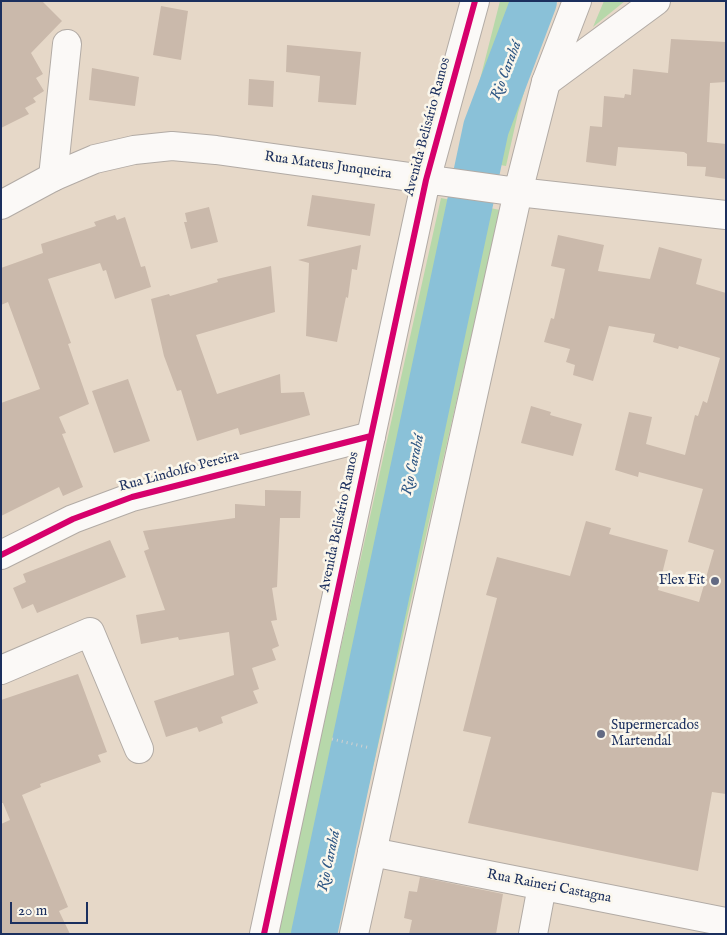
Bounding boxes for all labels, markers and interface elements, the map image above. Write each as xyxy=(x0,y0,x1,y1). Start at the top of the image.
water label: Rio Carahá xyxy=(488,39,526,103)
street label: Avenida Belisário Ramos xyxy=(401,56,455,198)
street label: Rua Mateus Junqueira xyxy=(263,149,393,183)
water label: Rio Carahá xyxy=(399,433,429,497)
street label: Rua Lindolfo Pereira xyxy=(117,448,241,496)
street label: Avenida Belisário Ramos xyxy=(317,450,363,594)
place label: Flex Fit xyxy=(659,573,705,589)
marker: Flex Fit xyxy=(709,575,721,587)
place label: Supermercados Martendal xyxy=(611,718,699,750)
marker: Supermercados Martendal xyxy=(595,728,607,740)
water label: Rio Carahá xyxy=(315,829,345,893)
street label: Rua Raineri Castagna xyxy=(486,867,612,907)
scale bar xyxy=(12,892,90,924)
text: 20 m xyxy=(18,901,47,920)

